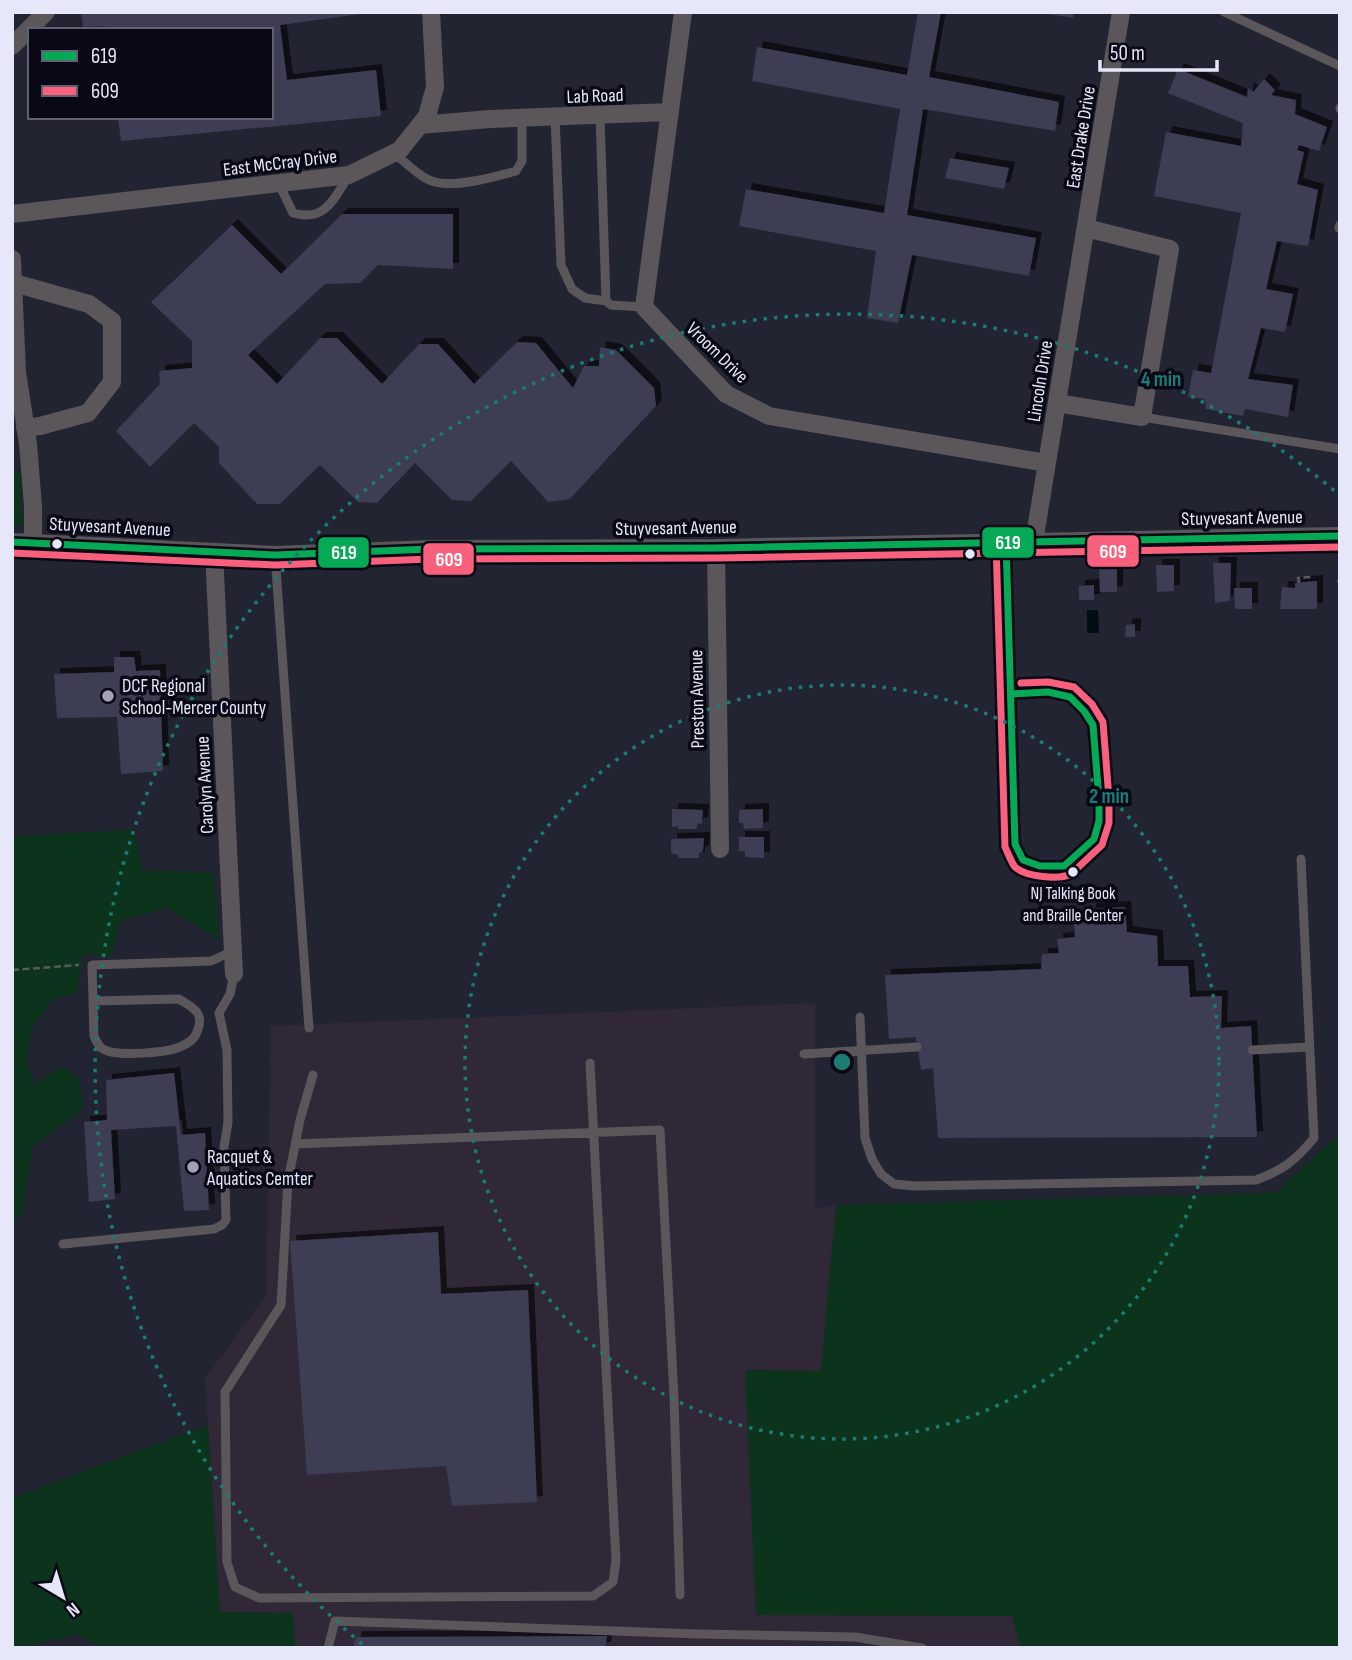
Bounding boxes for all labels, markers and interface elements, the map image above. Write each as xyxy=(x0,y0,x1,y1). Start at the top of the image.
legend xyxy=(28,28,273,119)
scale bar xyxy=(1100,28,1217,72)
text: 50 m xyxy=(1110,41,1145,66)
text: 619 xyxy=(91,44,117,69)
text: 609 xyxy=(91,79,119,104)
street label: Lab Road xyxy=(566,84,624,109)
street label: East Drake Drive xyxy=(1062,85,1101,190)
street label: East McCray Drive xyxy=(222,145,338,182)
street label: Vroom Drive xyxy=(681,318,753,388)
street label: Lincoln Drive xyxy=(1023,339,1058,424)
text: 4 min xyxy=(1141,367,1181,392)
street label: Stuyvesant Avenue xyxy=(1181,506,1303,531)
street label: Stuyvesant Avenue xyxy=(49,513,171,542)
street label: Stuyvesant Avenue xyxy=(615,516,737,541)
line badge: 619 xyxy=(981,526,1035,559)
text: 619 xyxy=(995,532,1021,555)
line badge: 609 xyxy=(1086,534,1140,568)
line badge: 619 xyxy=(317,536,370,569)
unlabelled marker xyxy=(50,537,64,551)
text: 609 xyxy=(1100,541,1127,564)
text: 619 xyxy=(331,542,357,565)
line badge: 609 xyxy=(422,542,475,576)
unlabelled marker xyxy=(963,547,977,561)
text: 609 xyxy=(436,549,463,572)
street label: Preston Avenue xyxy=(685,649,710,749)
place label: DCF Regional School-Mercer County xyxy=(122,675,267,720)
marker: DCF Regional School-Mercer County xyxy=(100,688,116,704)
street label: Carolyn Avenue xyxy=(191,736,220,834)
text: 2 min xyxy=(1089,784,1129,809)
marker: NJ Talking Book and Braille Center xyxy=(1066,865,1080,879)
place label: NJ Talking Book and Braille Center xyxy=(1023,884,1123,926)
centre of rings xyxy=(830,1050,854,1074)
place label: Racquet & Aquatics Cemter xyxy=(206,1146,314,1191)
marker: Racquet & Aquatics Cemter xyxy=(185,1159,201,1175)
north arrow xyxy=(28,1562,98,1632)
text: N xyxy=(61,1597,84,1621)

